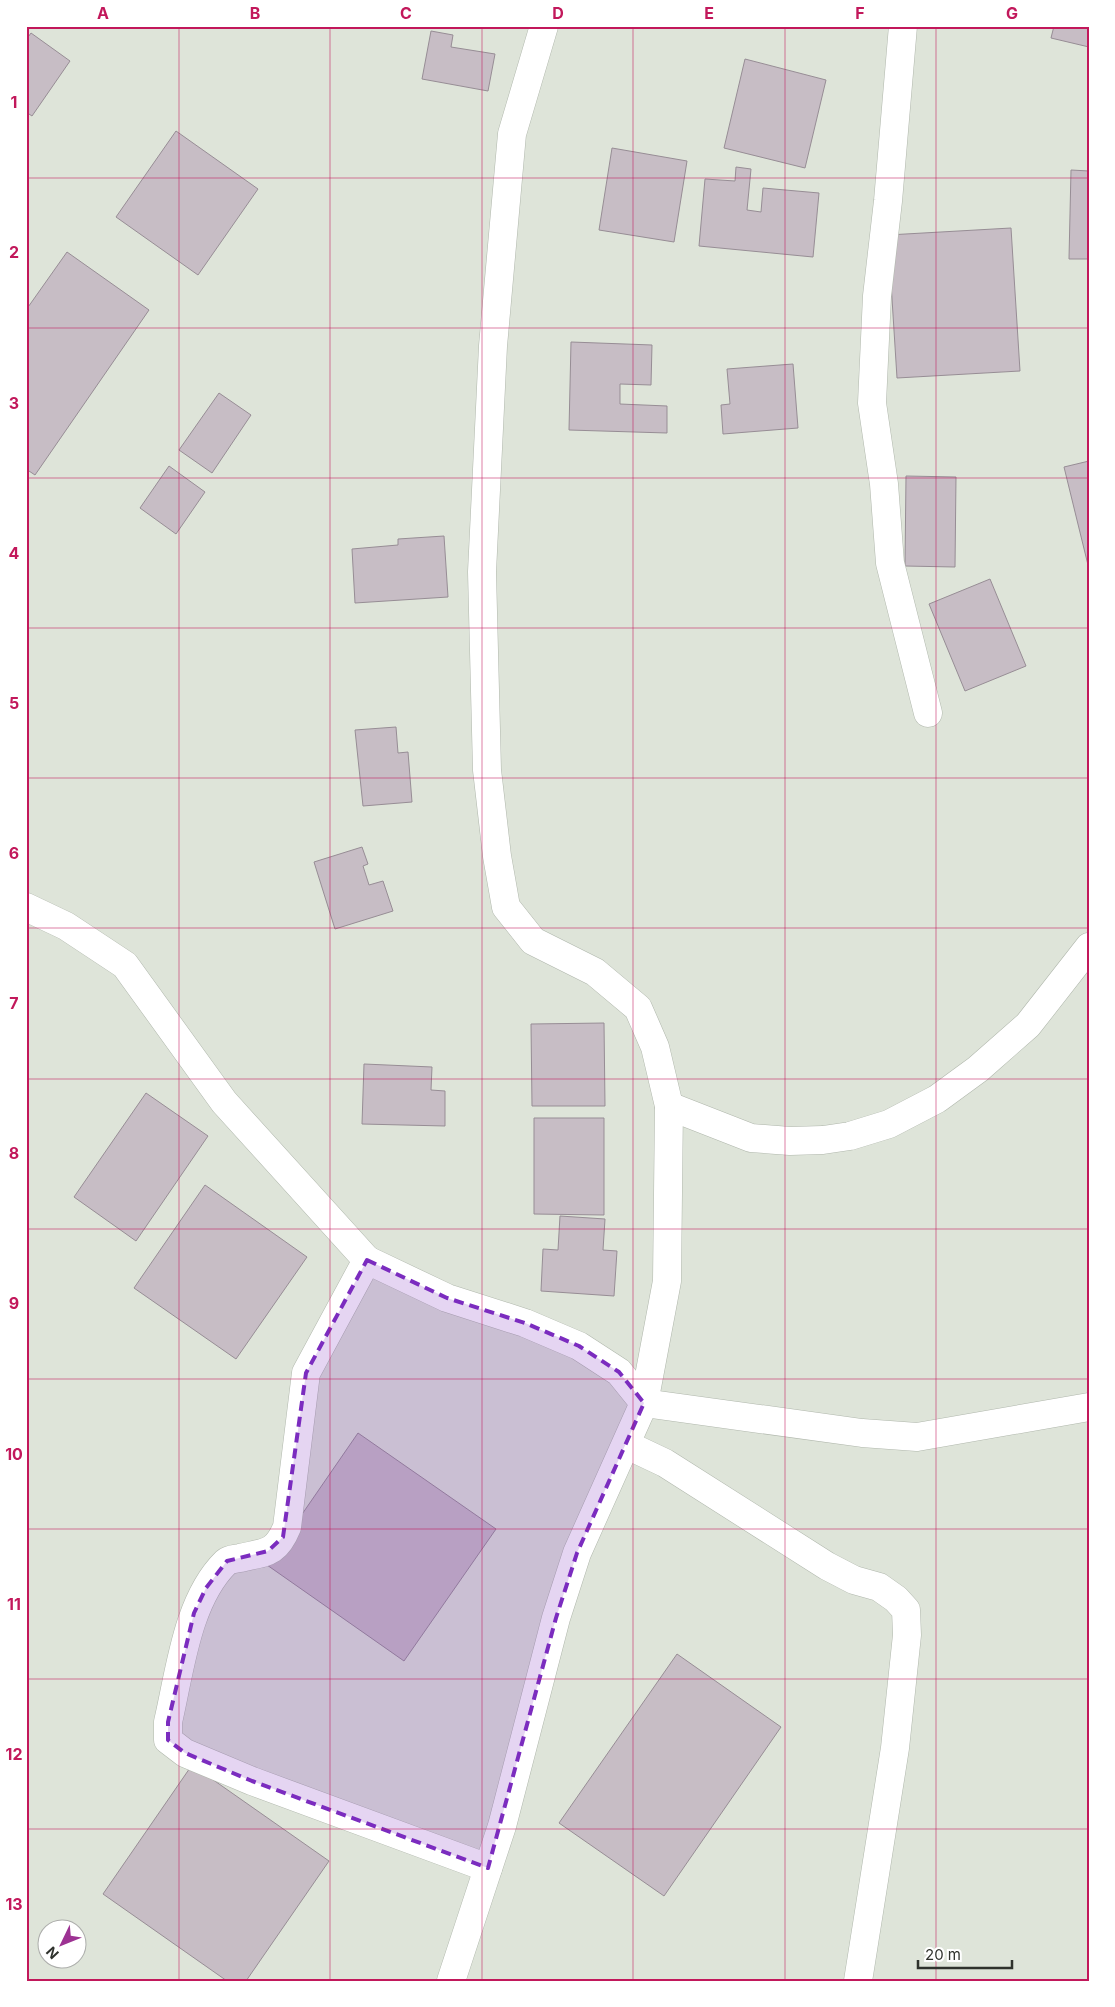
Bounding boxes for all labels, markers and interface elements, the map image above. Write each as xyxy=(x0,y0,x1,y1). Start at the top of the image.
text: A xyxy=(97,3,109,23)
text: B xyxy=(250,3,260,23)
text: C xyxy=(400,3,412,23)
text: D xyxy=(552,3,564,23)
text: E xyxy=(704,3,714,23)
text: F xyxy=(855,3,865,23)
text: G xyxy=(1006,3,1018,23)
text: 1 xyxy=(11,92,17,112)
text: 2 xyxy=(9,242,19,262)
text: 3 xyxy=(9,393,19,413)
text: 4 xyxy=(9,543,20,563)
text: 5 xyxy=(9,693,19,713)
text: 6 xyxy=(9,843,19,863)
text: 7 xyxy=(9,993,19,1013)
text: 8 xyxy=(9,1143,19,1163)
text: 9 xyxy=(9,1293,19,1313)
text: 10 xyxy=(5,1444,23,1464)
text: 11 xyxy=(7,1594,21,1614)
text: 12 xyxy=(6,1744,22,1764)
text: 13 xyxy=(5,1894,23,1914)
north arrow xyxy=(38,1920,88,1970)
scale bar xyxy=(918,1937,1011,1969)
text: N xyxy=(42,1944,62,1963)
text: 20 m xyxy=(925,1945,961,1964)

